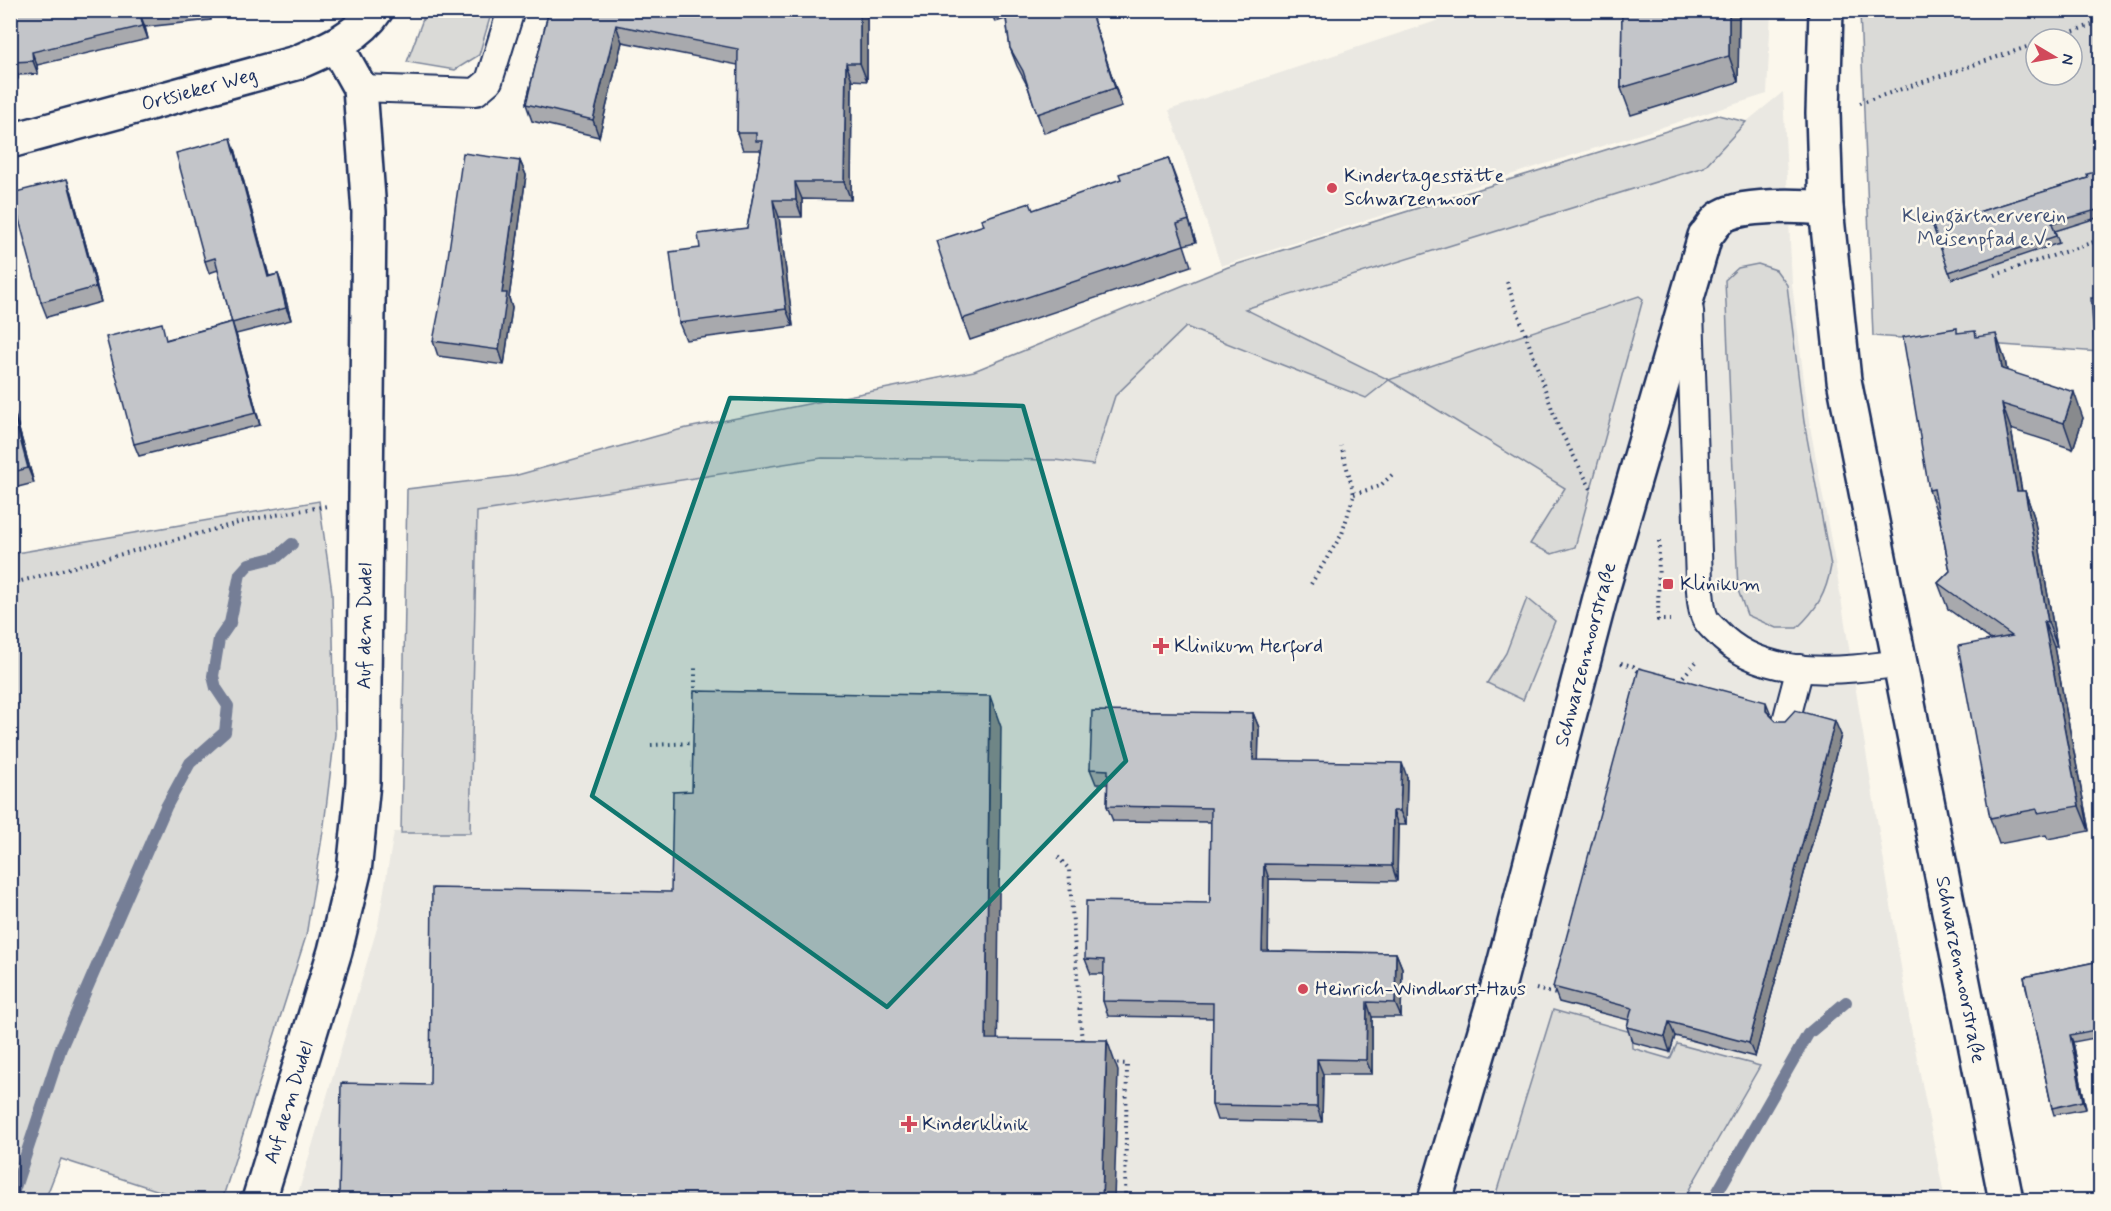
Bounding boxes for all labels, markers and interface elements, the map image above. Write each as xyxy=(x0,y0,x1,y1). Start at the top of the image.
north arrow xyxy=(2024,27,2084,87)
text: N xyxy=(2056,52,2079,66)
street label: Ortsieker Weg xyxy=(138,61,260,118)
place label: Kindertagesstätte Schwarzenmoor xyxy=(1344,163,1504,213)
marker: Kindertagesstätte Schwarzenmoor xyxy=(1325,181,1339,195)
park label: Kleingärtnerverein Meisenpfad e.V. xyxy=(1902,203,2066,253)
street label: Schwarzenmoorstraße xyxy=(1548,559,1623,750)
street label: Auf dem Dudel xyxy=(350,563,379,689)
place label: Klinikum xyxy=(1680,571,1761,598)
marker: Klinikum xyxy=(1661,577,1675,591)
place label: Klinikum Herford xyxy=(1174,633,1323,662)
marker: Klinikum Herford xyxy=(1152,637,1170,655)
street label: Schwarzenmoorstraße xyxy=(1929,874,1992,1066)
place label: Heinrich-Windhorst-Haus xyxy=(1315,976,1526,1003)
marker: Heinrich-Windhorst-Haus xyxy=(1296,982,1310,996)
street label: Auf dem Dudel xyxy=(257,1038,320,1167)
place label: Kinderklinik xyxy=(922,1111,1029,1138)
marker: Kinderklinik xyxy=(900,1115,918,1133)

